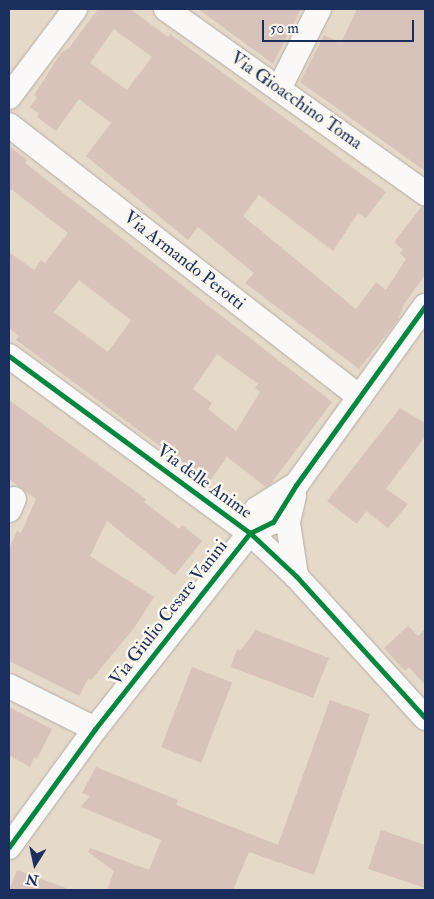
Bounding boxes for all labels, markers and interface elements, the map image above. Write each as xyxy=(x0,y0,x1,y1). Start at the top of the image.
scale bar xyxy=(264,10,416,42)
text: 50 m xyxy=(270,19,299,38)
street label: Via Gioacchino Toma xyxy=(226,47,366,155)
street label: Via Armando Perotti xyxy=(119,207,249,315)
street label: Via delle Anime xyxy=(152,440,256,524)
street label: Via Giulio Cesare Vanini xyxy=(106,536,232,690)
north arrow xyxy=(10,839,60,889)
text: N xyxy=(25,870,40,889)

